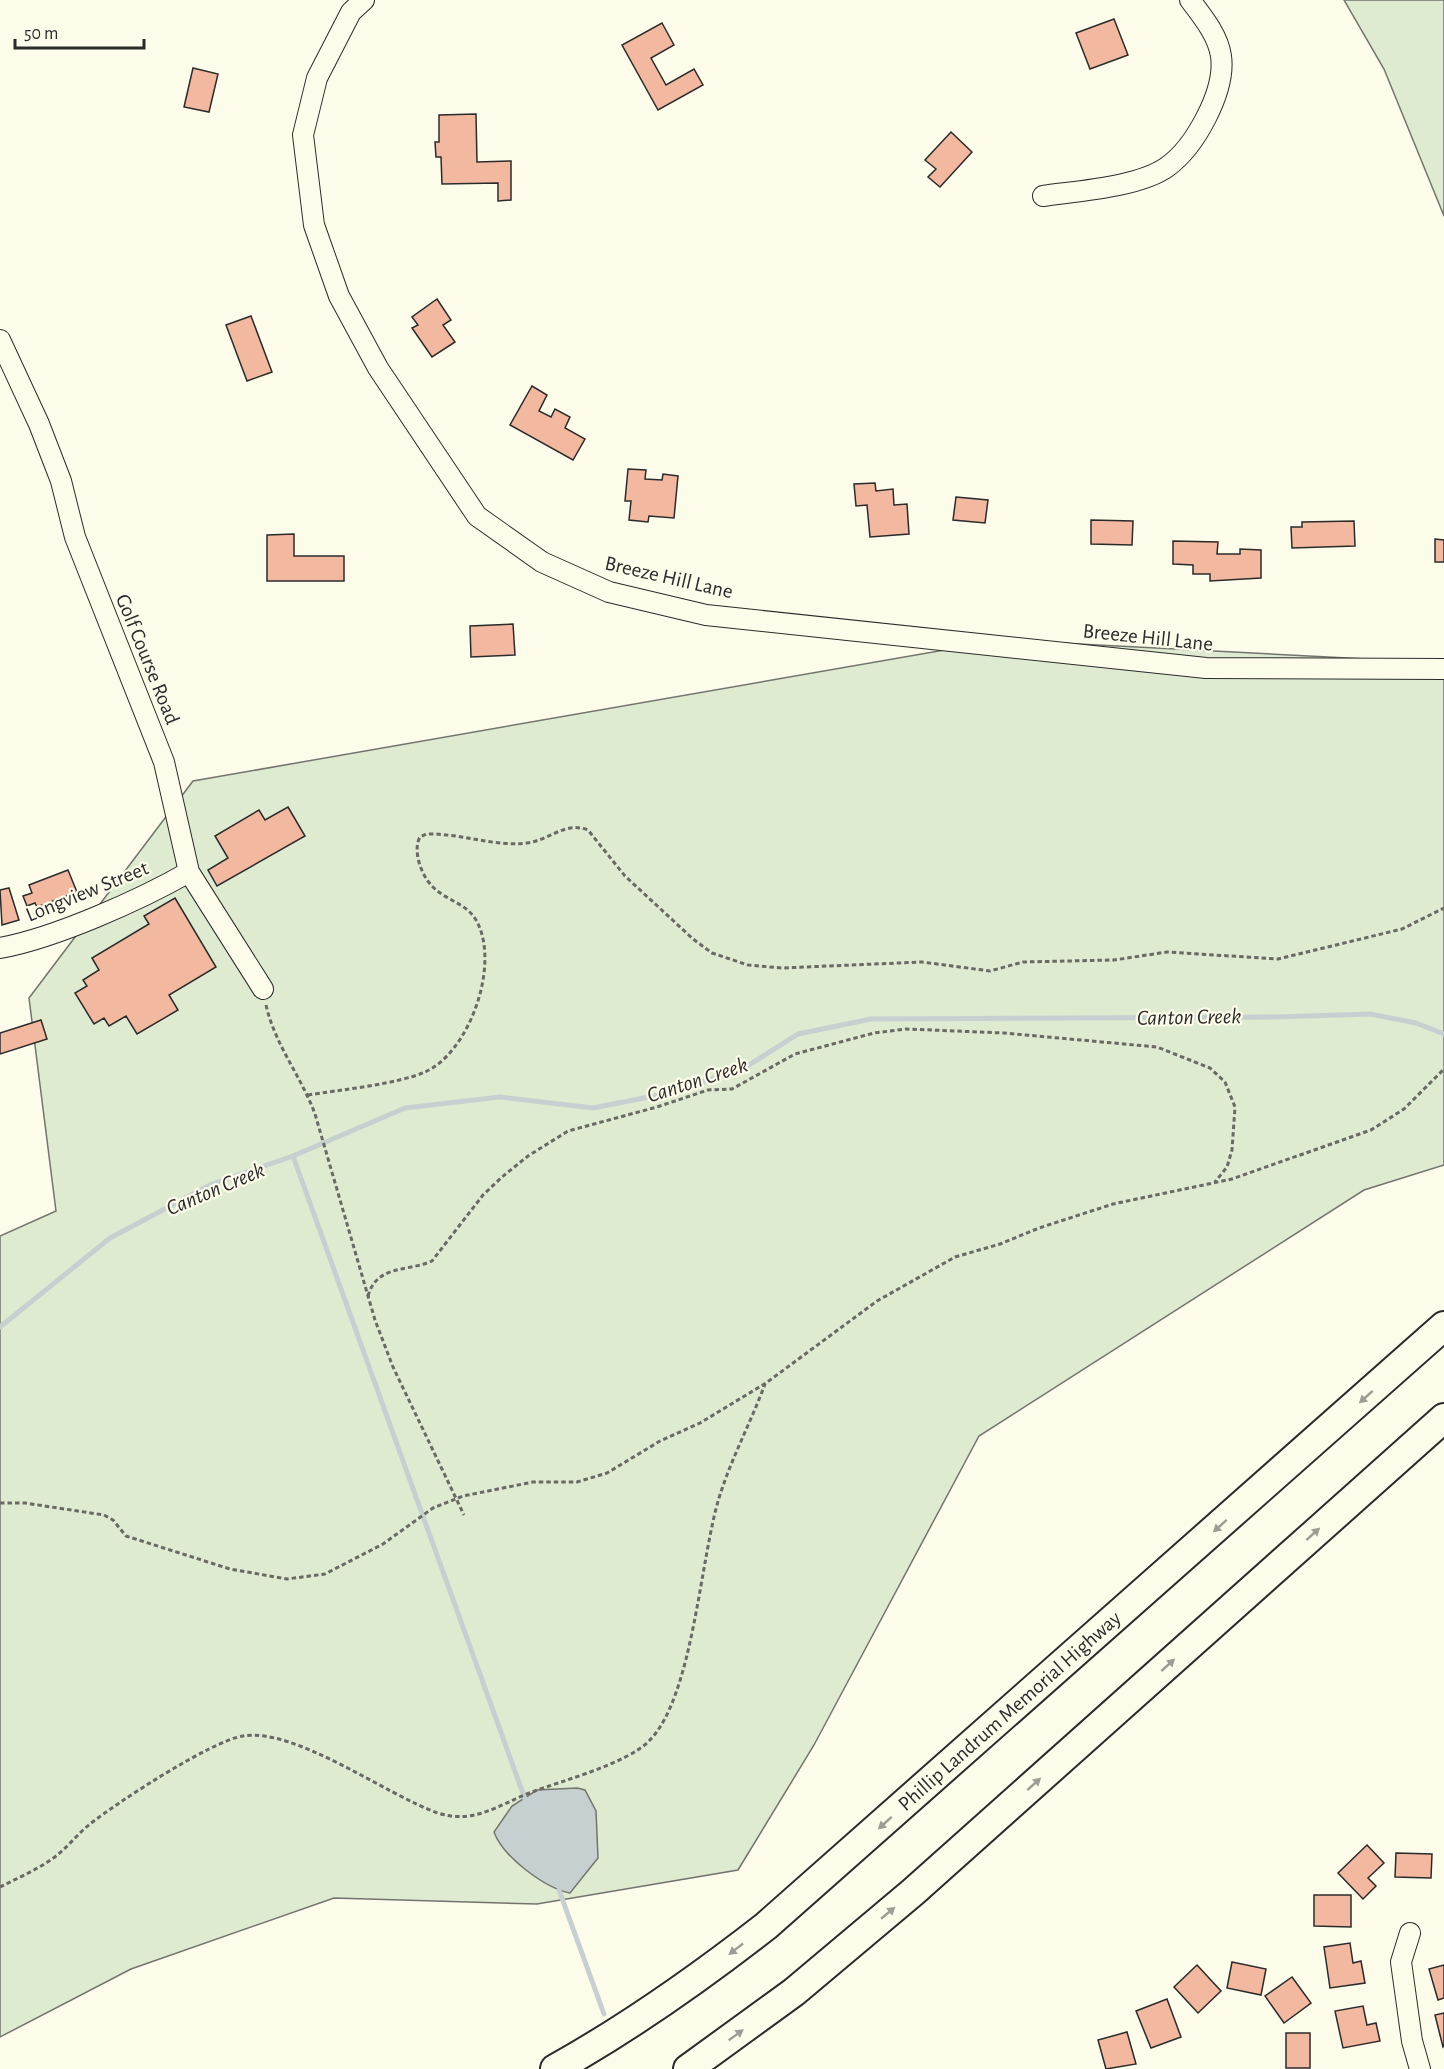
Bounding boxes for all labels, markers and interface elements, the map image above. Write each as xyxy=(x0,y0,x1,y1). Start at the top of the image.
scale bar xyxy=(15,12,144,50)
text: 50 m xyxy=(24,25,58,43)
street label: Breeze Hill Lane xyxy=(603,553,735,602)
street label: Golf Course Road xyxy=(112,591,183,727)
street label: Breeze Hill Lane xyxy=(1082,620,1214,655)
street label: Longview Street xyxy=(23,857,152,926)
water label: Canton Creek xyxy=(1137,1005,1241,1029)
water label: Canton Creek xyxy=(644,1053,750,1107)
water label: Canton Creek xyxy=(163,1158,268,1219)
one-way arrow xyxy=(1359,1390,1374,1403)
one-way arrow xyxy=(1213,1519,1228,1532)
one-way arrow xyxy=(1306,1527,1321,1541)
street label: Phillip Landrum Memorial Highway xyxy=(894,1607,1125,1815)
one-way arrow xyxy=(1161,1658,1176,1672)
one-way arrow xyxy=(1026,1778,1041,1791)
one-way arrow xyxy=(878,1816,893,1829)
one-way arrow xyxy=(880,1907,895,1920)
one-way arrow xyxy=(729,1942,744,1954)
one-way arrow xyxy=(727,2029,743,2041)

